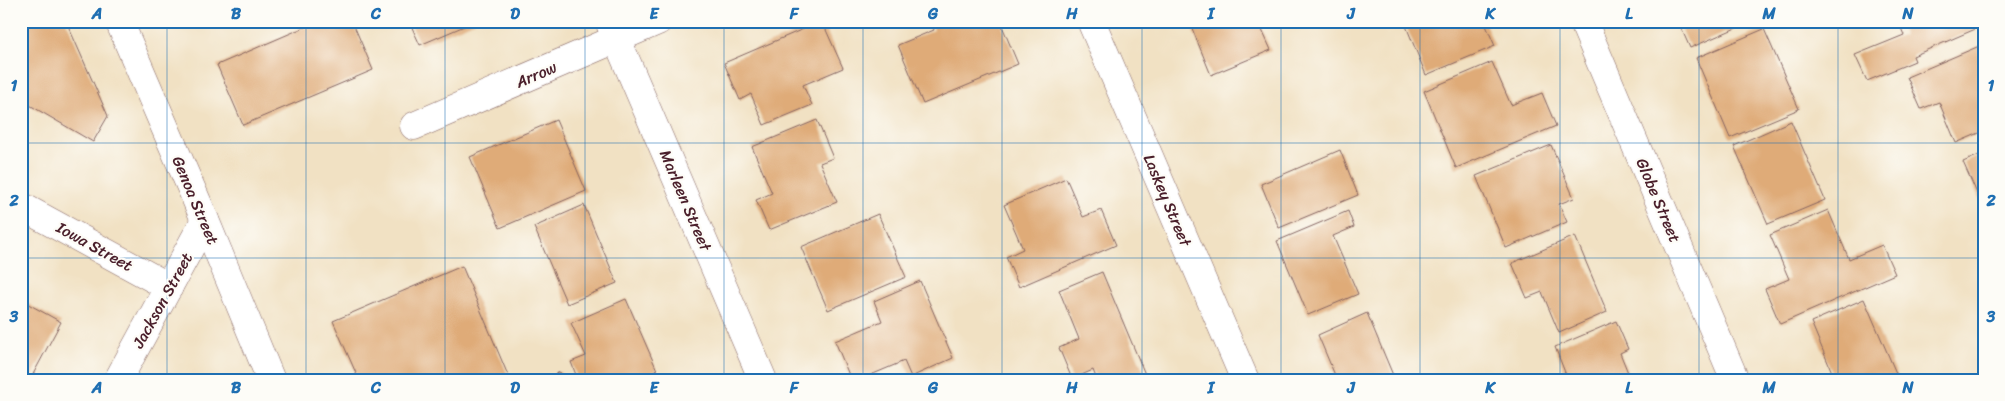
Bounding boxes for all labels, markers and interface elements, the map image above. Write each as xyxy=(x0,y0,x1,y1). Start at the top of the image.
text: A xyxy=(91,0,102,28)
text: B xyxy=(231,0,242,28)
text: C xyxy=(370,0,382,28)
text: D xyxy=(510,0,520,28)
text: E xyxy=(650,0,660,28)
text: F xyxy=(789,0,800,28)
text: G xyxy=(927,0,939,28)
text: H xyxy=(1065,0,1078,28)
text: I xyxy=(1207,0,1216,28)
text: J xyxy=(1346,0,1356,28)
text: K xyxy=(1484,0,1496,28)
text: L xyxy=(1625,0,1633,28)
text: M xyxy=(1761,0,1776,28)
text: N xyxy=(1901,0,1914,28)
street label: Arrow xyxy=(510,53,562,97)
text: 1 xyxy=(11,71,18,100)
text: 1 xyxy=(1988,71,1995,100)
street label: Marleen Street xyxy=(651,145,720,256)
street label: Laskey Street xyxy=(1135,149,1200,251)
street label: Genoa Street xyxy=(164,151,227,249)
street label: Globe Street xyxy=(1628,153,1689,247)
text: 2 xyxy=(8,186,19,215)
text: 2 xyxy=(1985,186,1996,215)
street label: Iowa Street xyxy=(50,213,139,280)
street label: Jackson Street xyxy=(124,247,201,355)
text: 3 xyxy=(9,302,19,331)
text: 3 xyxy=(1986,302,1996,331)
text: A xyxy=(91,373,102,401)
text: B xyxy=(231,373,242,401)
text: C xyxy=(370,373,382,401)
text: D xyxy=(510,373,520,401)
text: E xyxy=(650,373,660,401)
text: F xyxy=(789,373,800,401)
text: G xyxy=(927,373,939,401)
text: H xyxy=(1065,373,1078,401)
text: I xyxy=(1207,373,1216,401)
text: J xyxy=(1346,373,1356,401)
text: K xyxy=(1484,373,1496,401)
text: L xyxy=(1625,373,1633,401)
text: M xyxy=(1761,373,1776,401)
text: N xyxy=(1901,373,1914,401)

